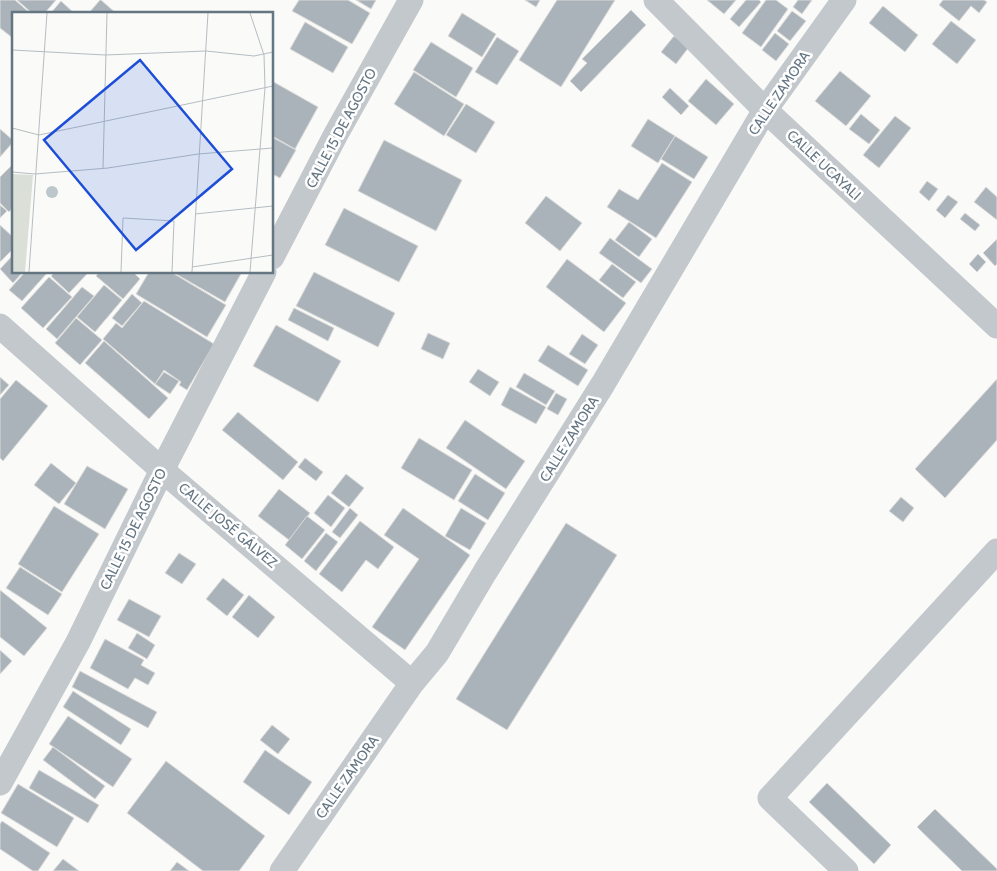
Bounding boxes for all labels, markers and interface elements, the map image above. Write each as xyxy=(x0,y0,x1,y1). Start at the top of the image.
inset map xyxy=(12,12,274,274)
street label: CALLE ZAMORA xyxy=(744,47,814,139)
street label: CALLE 15 DE AGOSTO xyxy=(302,65,380,191)
street label: CALLE UCAYALI xyxy=(783,126,865,204)
street label: CALLE ZAMORA xyxy=(535,393,603,485)
street label: CALLE 15 DE AGOSTO xyxy=(96,465,170,593)
street label: CALLE JOSÉ GÁLVEZ xyxy=(175,479,281,572)
street label: CALLE ZAMORA xyxy=(312,732,383,822)

